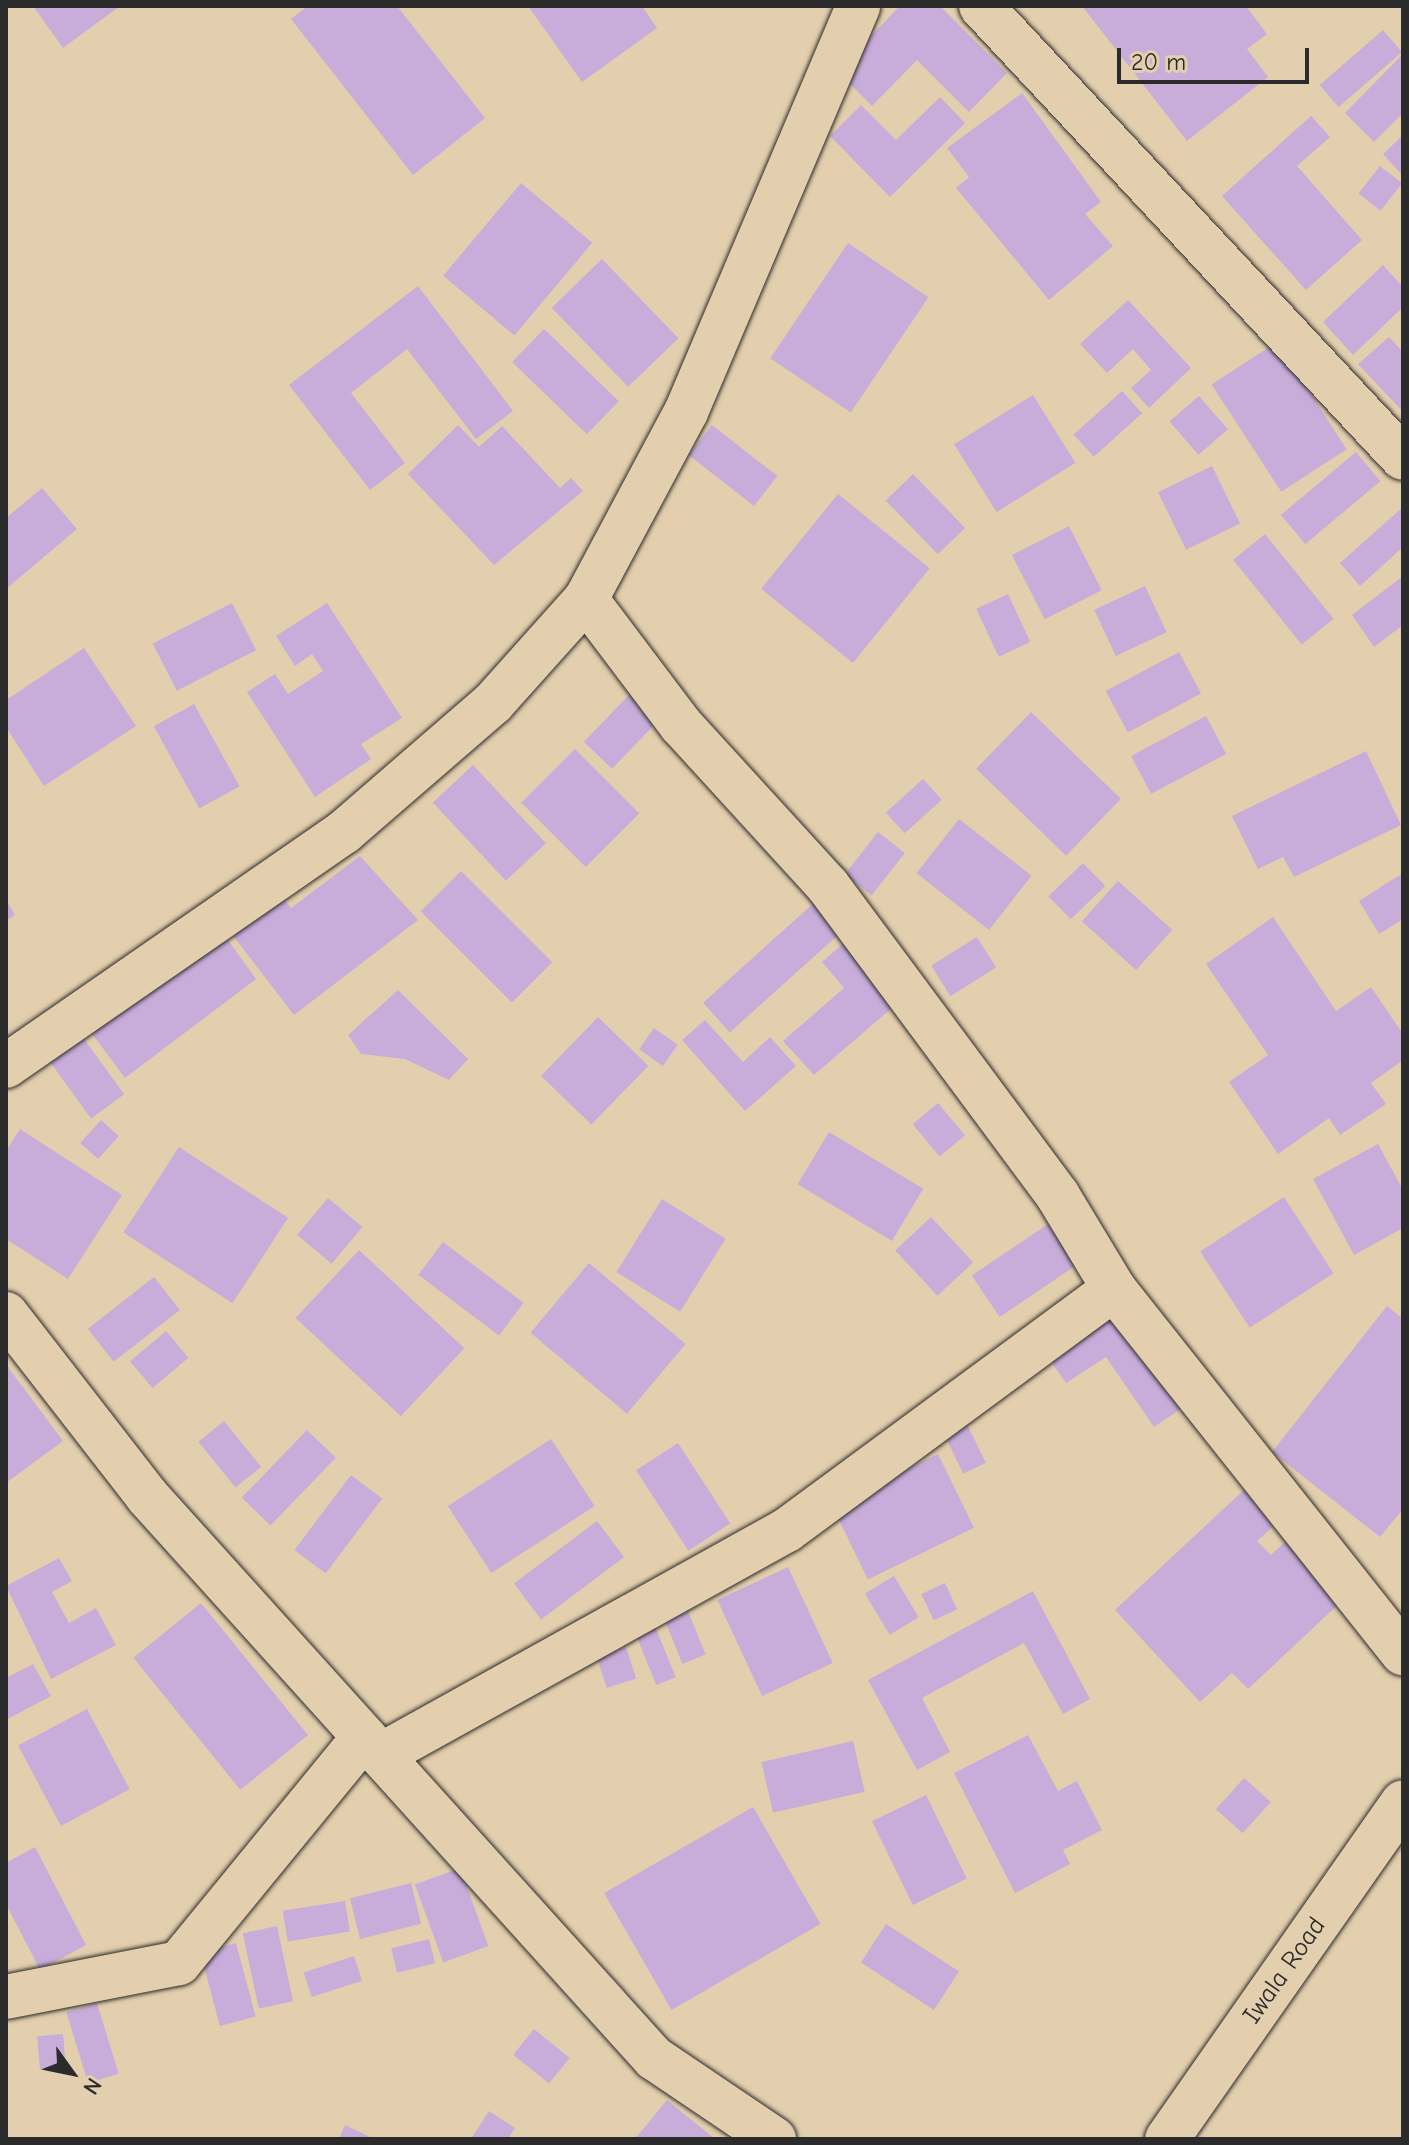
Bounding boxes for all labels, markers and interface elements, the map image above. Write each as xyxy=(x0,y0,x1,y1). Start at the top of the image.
scale bar xyxy=(1121,32,1313,82)
text: 20 m xyxy=(1131,48,1186,76)
street label: Iwala Road xyxy=(1237,1912,1333,2030)
north arrow xyxy=(32,2033,112,2113)
text: N xyxy=(77,2073,107,2099)

